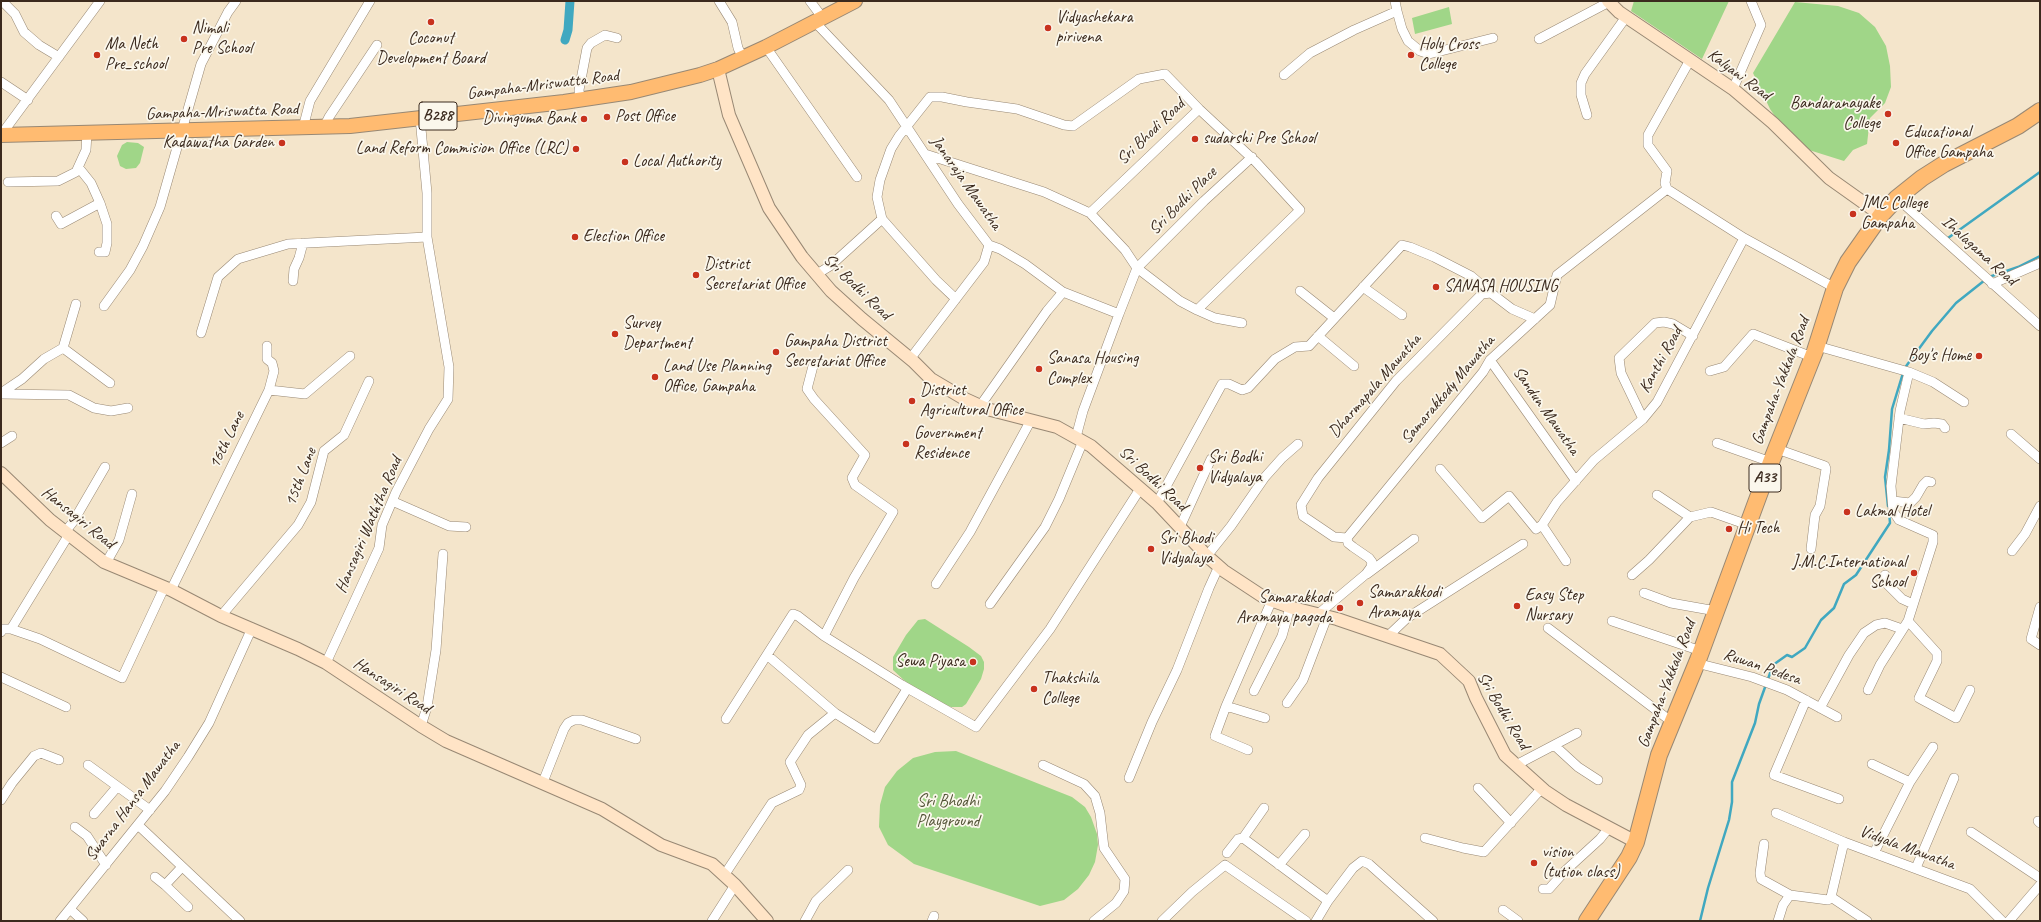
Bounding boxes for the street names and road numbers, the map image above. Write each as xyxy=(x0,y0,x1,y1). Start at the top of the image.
street label: Kalyani Road xyxy=(1703,45,1775,105)
street label: Gampaha-Mriswatta Road xyxy=(466,66,620,104)
street label: Sri Bhodi Road xyxy=(1113,95,1189,169)
street label: Gampaha-Mriswatta Road xyxy=(145,99,299,125)
road number: B288 xyxy=(419,102,457,130)
street label: Janaraja Mawatha xyxy=(926,132,1006,234)
street label: Sri Bodhi Place xyxy=(1145,163,1221,239)
street label: Ihalagama Road xyxy=(1937,212,2021,290)
street label: Sri Bodhi Road xyxy=(819,250,895,324)
street label: Gampaha-Yakkala Road xyxy=(1747,314,1815,448)
street label: Kanthi Road xyxy=(1635,324,1687,396)
street label: Dharmapala Mawatha xyxy=(1324,330,1426,442)
street label: Samarakkody Mawatha xyxy=(1397,332,1499,448)
street label: Sandun Mawatha xyxy=(1508,363,1584,459)
street label: 16th Lane xyxy=(205,408,249,472)
street label: Sri Bodhi Road xyxy=(1114,442,1192,516)
street label: 15th Lane xyxy=(281,445,321,509)
street label: Hansagiri Waththa Road xyxy=(331,454,407,596)
road number: A33 xyxy=(1749,464,1781,492)
street label: Hansagiri Road xyxy=(37,482,119,554)
street label: Gampaha-Yakkala Road xyxy=(1633,617,1701,751)
street label: Ruwan Pedesa xyxy=(1721,644,1803,690)
street label: Hansagiri Road xyxy=(349,653,435,719)
street label: Sri Bodhi Road xyxy=(1472,669,1534,753)
street label: Swarna Hansa Mawatha xyxy=(81,737,185,865)
street label: Vidyala Mawatha xyxy=(1856,821,1958,875)

